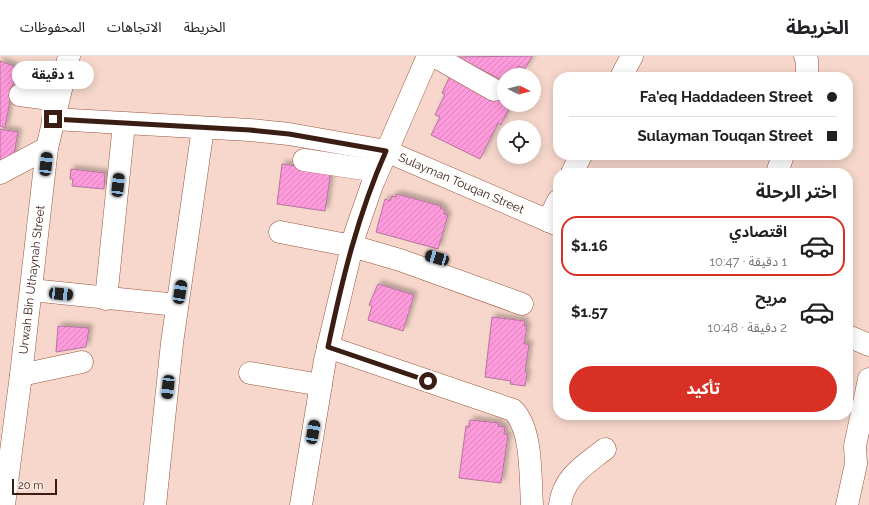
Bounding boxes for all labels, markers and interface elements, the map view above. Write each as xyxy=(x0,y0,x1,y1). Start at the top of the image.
text: الخريطة xyxy=(786,16,849,38)
text: المحفوظات xyxy=(20,19,85,35)
text: الاتجاهات xyxy=(107,19,162,35)
text: الخريطة xyxy=(184,19,226,35)
callout: 1 دقيقة xyxy=(12,61,94,89)
text: 1 دقيقة xyxy=(32,67,74,82)
north arrow xyxy=(497,68,541,112)
map controls xyxy=(497,68,541,164)
text: Fa'eq Haddadeen Street xyxy=(640,88,813,106)
route end xyxy=(44,110,62,128)
button: locate xyxy=(497,120,541,164)
text: Sulayman Touqan Street xyxy=(637,127,813,145)
street label: Sulayman Touqan Street xyxy=(396,150,526,217)
car xyxy=(39,151,53,177)
car xyxy=(111,172,125,198)
text: اختر الرحلة xyxy=(756,181,837,202)
street label: Urwah Bin Uthaynah Street xyxy=(16,204,47,355)
text: اقتصادي xyxy=(729,223,787,241)
icon: car xyxy=(799,228,835,264)
text: $1.16 xyxy=(571,237,608,255)
car xyxy=(424,249,450,267)
text: 1 دقيقة · 10:47 xyxy=(709,254,787,269)
car xyxy=(172,279,188,305)
car xyxy=(48,287,74,301)
text: مريح xyxy=(755,289,787,307)
icon: car xyxy=(799,294,835,330)
text: $1.57 xyxy=(571,303,608,321)
text: 2 دقيقة · 10:48 xyxy=(707,320,787,335)
button: تأكيد xyxy=(569,366,837,412)
route start xyxy=(419,372,437,390)
car xyxy=(161,374,175,400)
car xyxy=(305,419,321,445)
scale bar xyxy=(12,477,57,496)
text: 20 m xyxy=(18,479,43,492)

